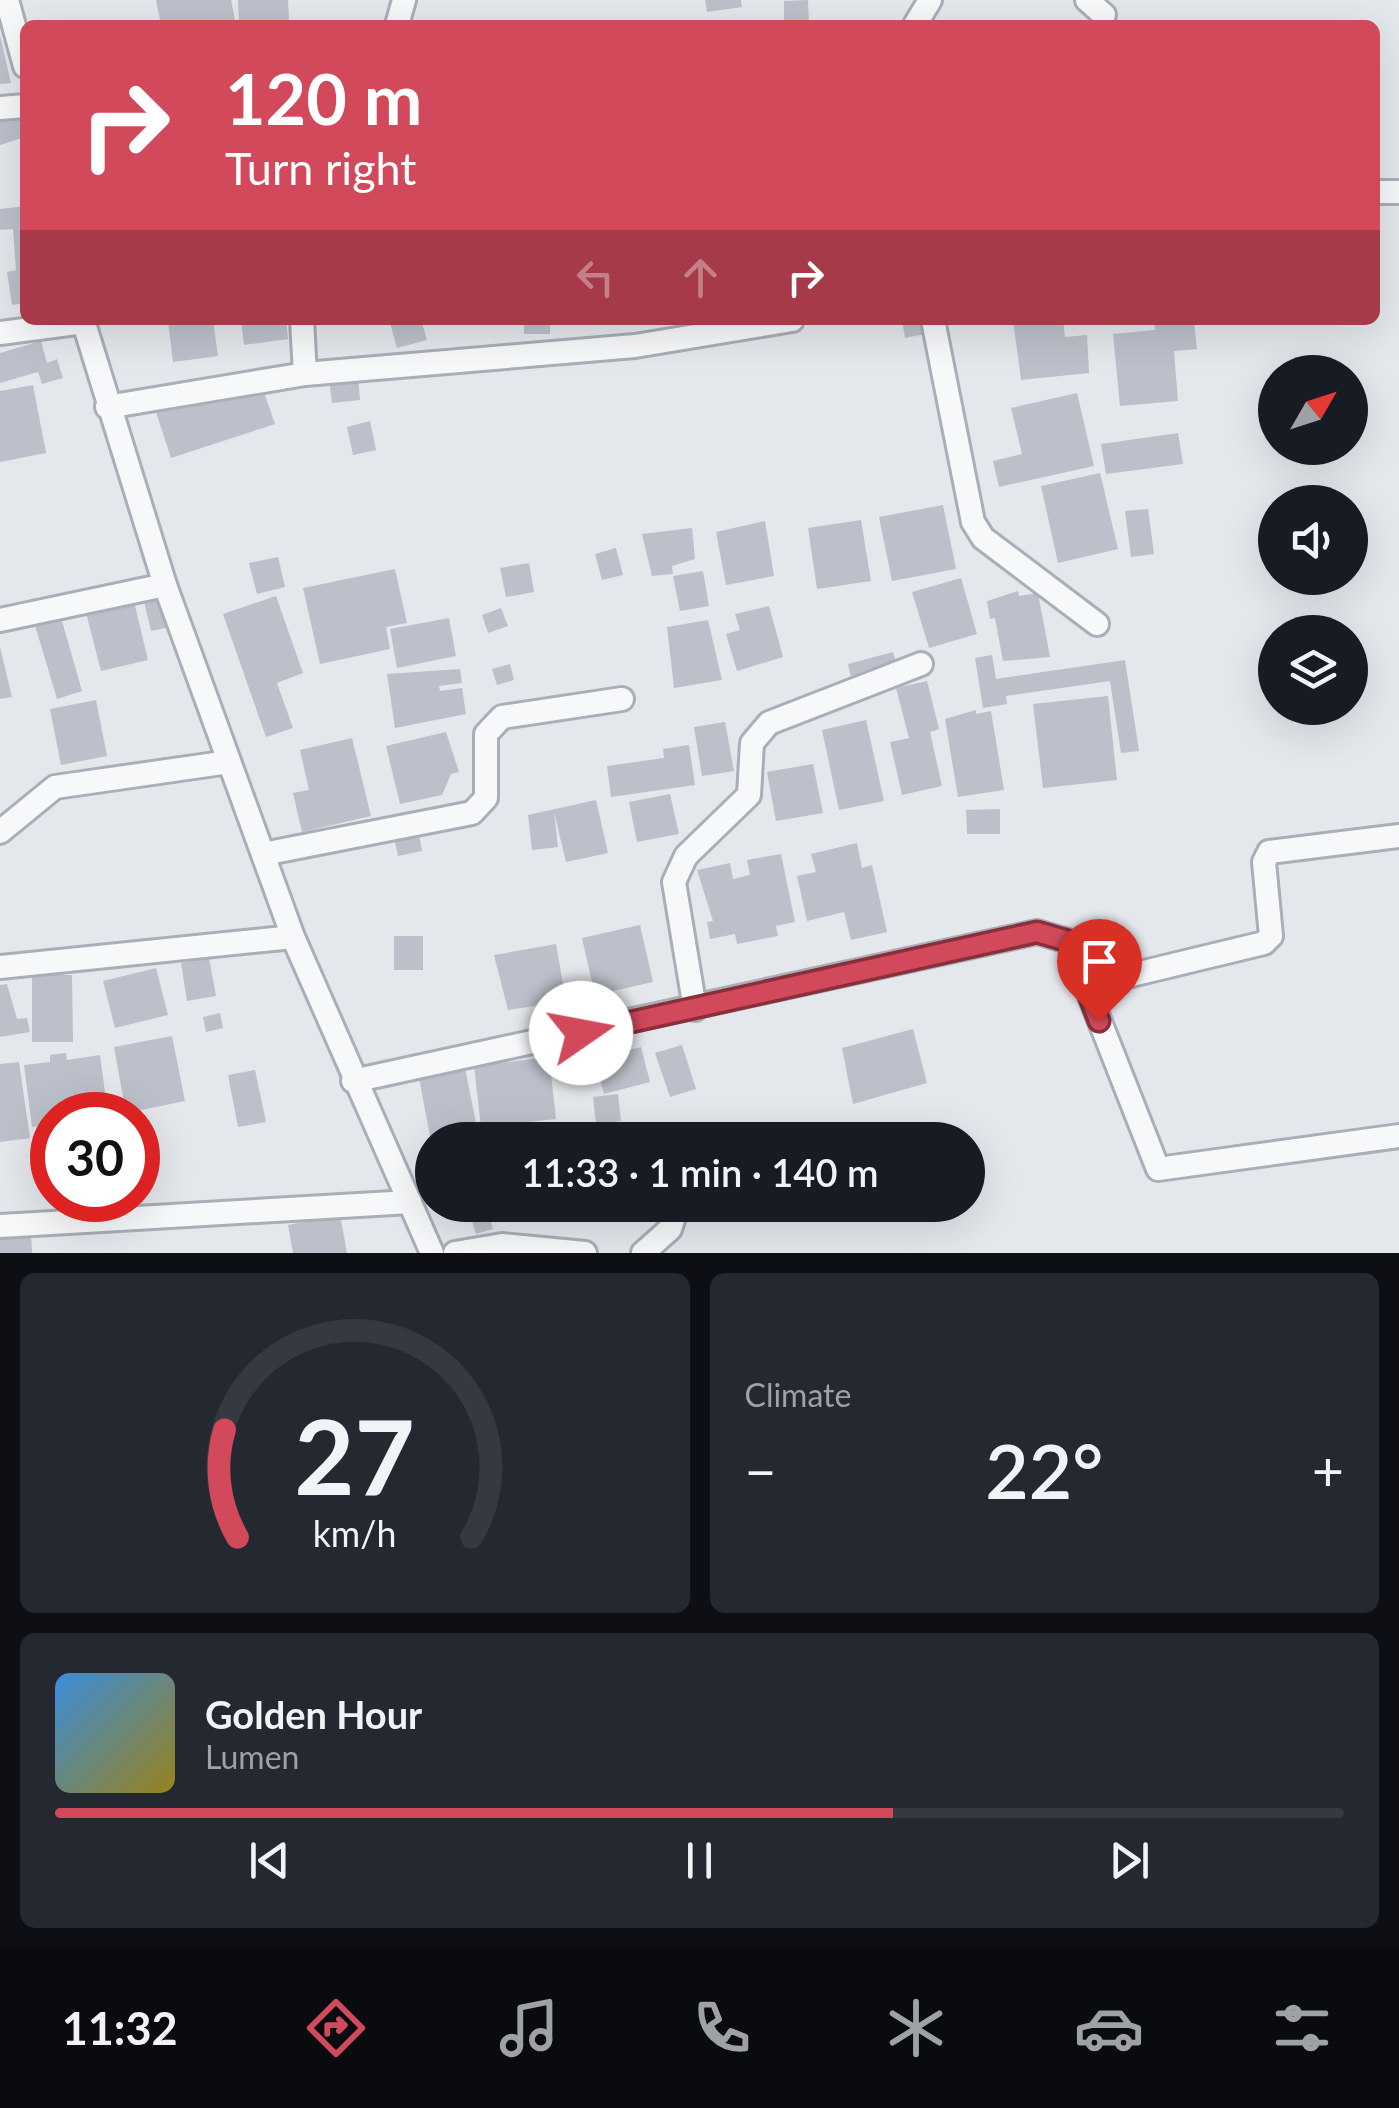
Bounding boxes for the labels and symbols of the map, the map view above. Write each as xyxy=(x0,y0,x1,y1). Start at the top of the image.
north arrow xyxy=(1258,355,1368,465)
pin xyxy=(1057,919,1142,1022)
position arrow xyxy=(529,981,633,1085)
speed limit sign: 30 xyxy=(30,1092,160,1222)

